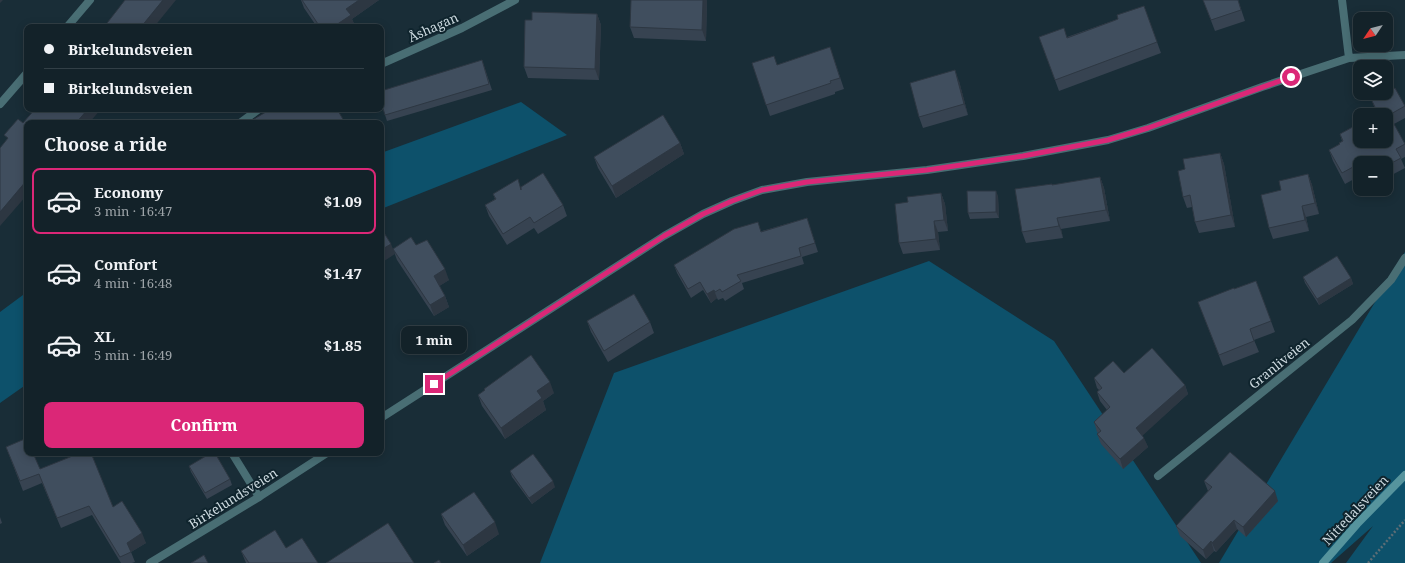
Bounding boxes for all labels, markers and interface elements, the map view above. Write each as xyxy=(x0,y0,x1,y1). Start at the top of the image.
street label: Åshagan xyxy=(405,8,462,46)
north arrow xyxy=(1353,12,1393,52)
map controls xyxy=(1353,12,1393,196)
text: Birkelundsveien xyxy=(68,39,193,59)
button: layers xyxy=(1353,60,1393,100)
route start xyxy=(1282,68,1300,86)
text: Birkelundsveien xyxy=(68,78,193,98)
button: + xyxy=(1353,108,1393,148)
text: Choose a ride xyxy=(44,132,167,156)
button: − xyxy=(1353,156,1393,196)
text: Economy xyxy=(94,182,163,202)
icon: car xyxy=(46,183,82,219)
text: $1.09 xyxy=(324,191,362,211)
text: 3 min · 16:47 xyxy=(94,202,172,220)
text: Comfort xyxy=(94,254,157,274)
icon: car xyxy=(46,255,82,291)
text: $1.47 xyxy=(324,263,362,283)
text: 4 min · 16:48 xyxy=(94,274,172,292)
text: XL xyxy=(94,326,115,346)
callout: 1 min xyxy=(401,326,467,354)
icon: car xyxy=(46,327,82,363)
text: 1 min xyxy=(416,331,452,349)
street label: Granliveien xyxy=(1245,333,1314,393)
text: $1.85 xyxy=(324,335,362,355)
text: 5 min · 16:49 xyxy=(94,346,172,364)
route end xyxy=(425,375,443,393)
button: Confirm xyxy=(44,402,364,448)
street label: Birkelundsveien xyxy=(185,463,281,533)
street label: Nittedalsveien xyxy=(1318,471,1392,549)

